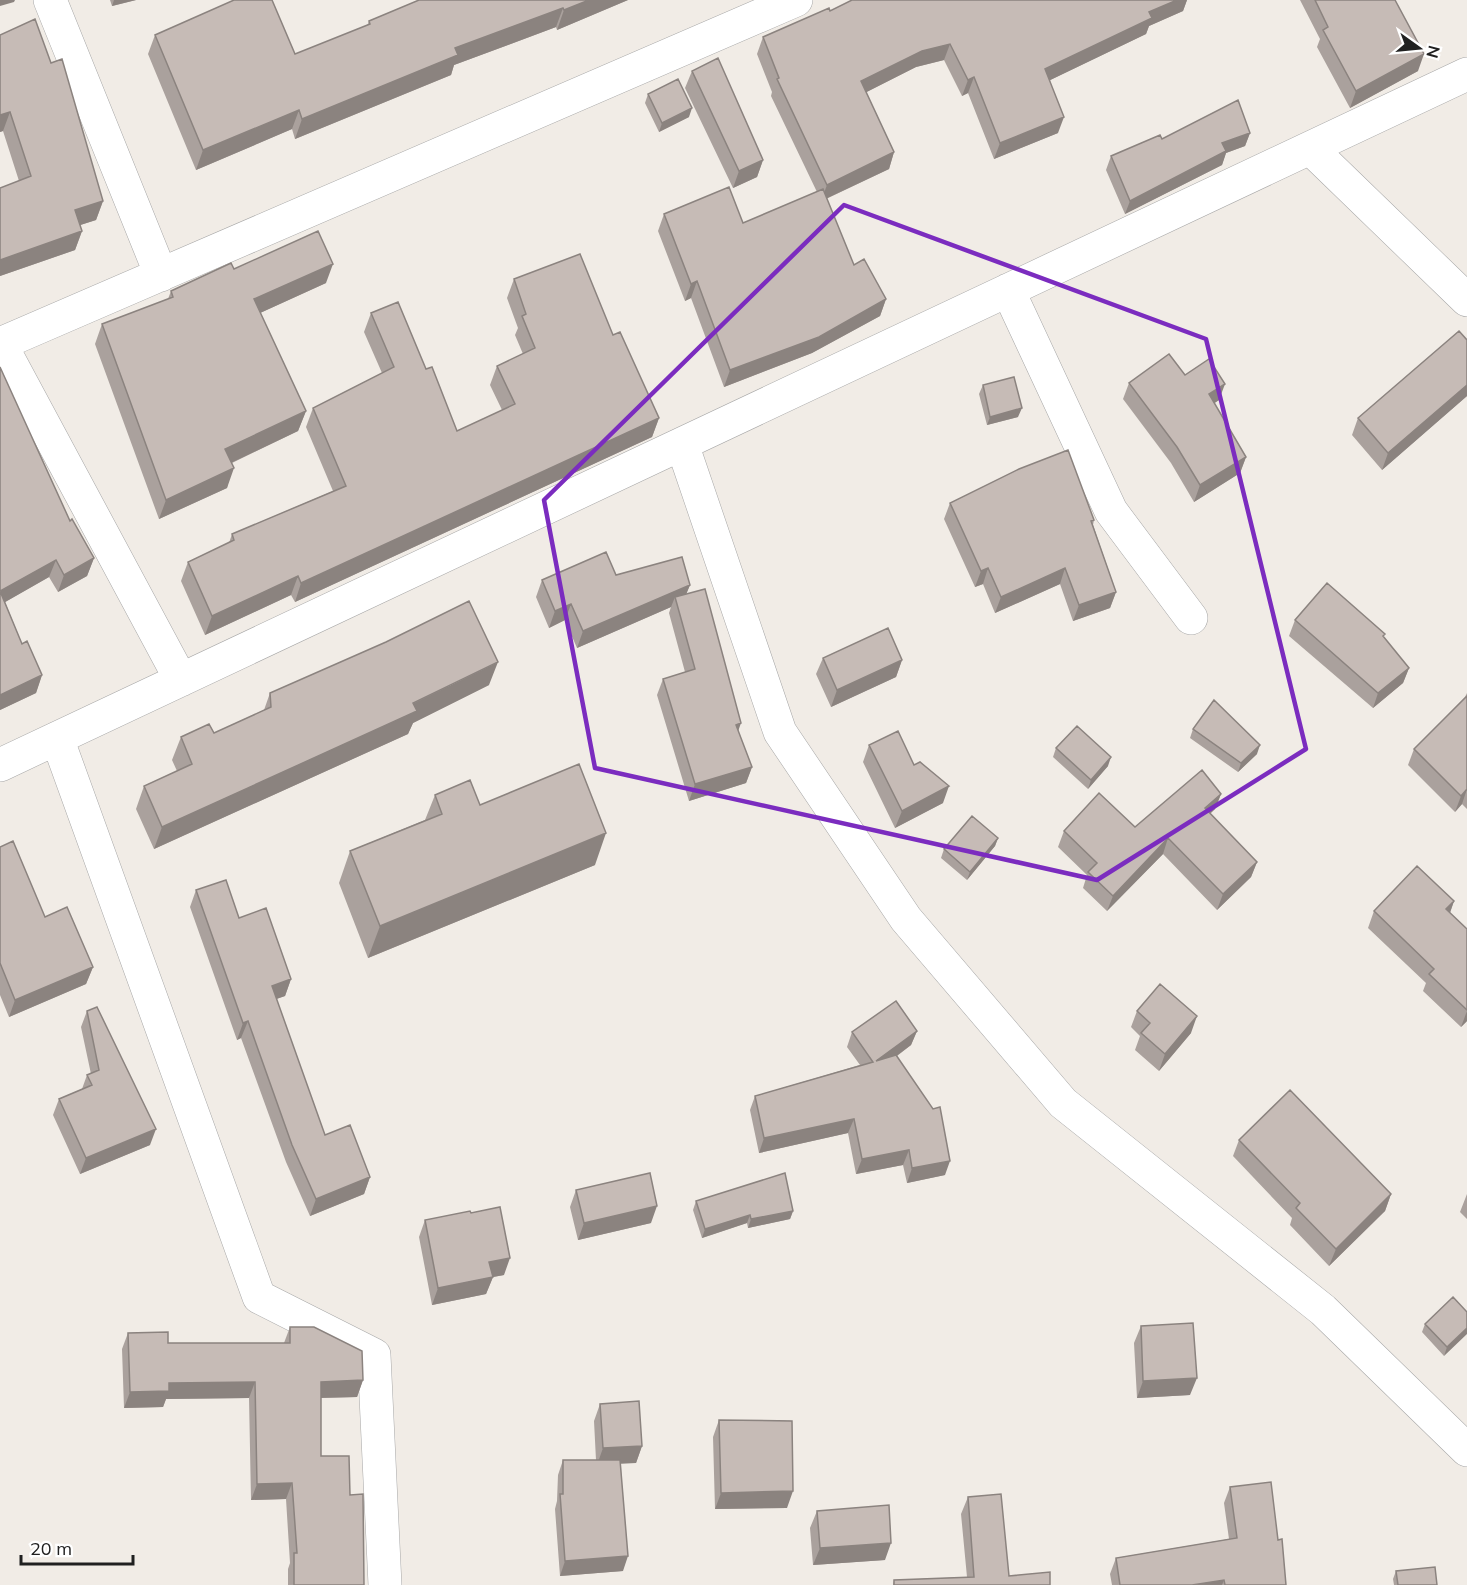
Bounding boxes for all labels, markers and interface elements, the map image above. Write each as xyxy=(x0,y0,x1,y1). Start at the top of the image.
north arrow xyxy=(1389,18,1449,78)
text: N xyxy=(1422,43,1445,60)
scale bar xyxy=(21,1528,134,1566)
text: 20 m xyxy=(30,1537,72,1560)

